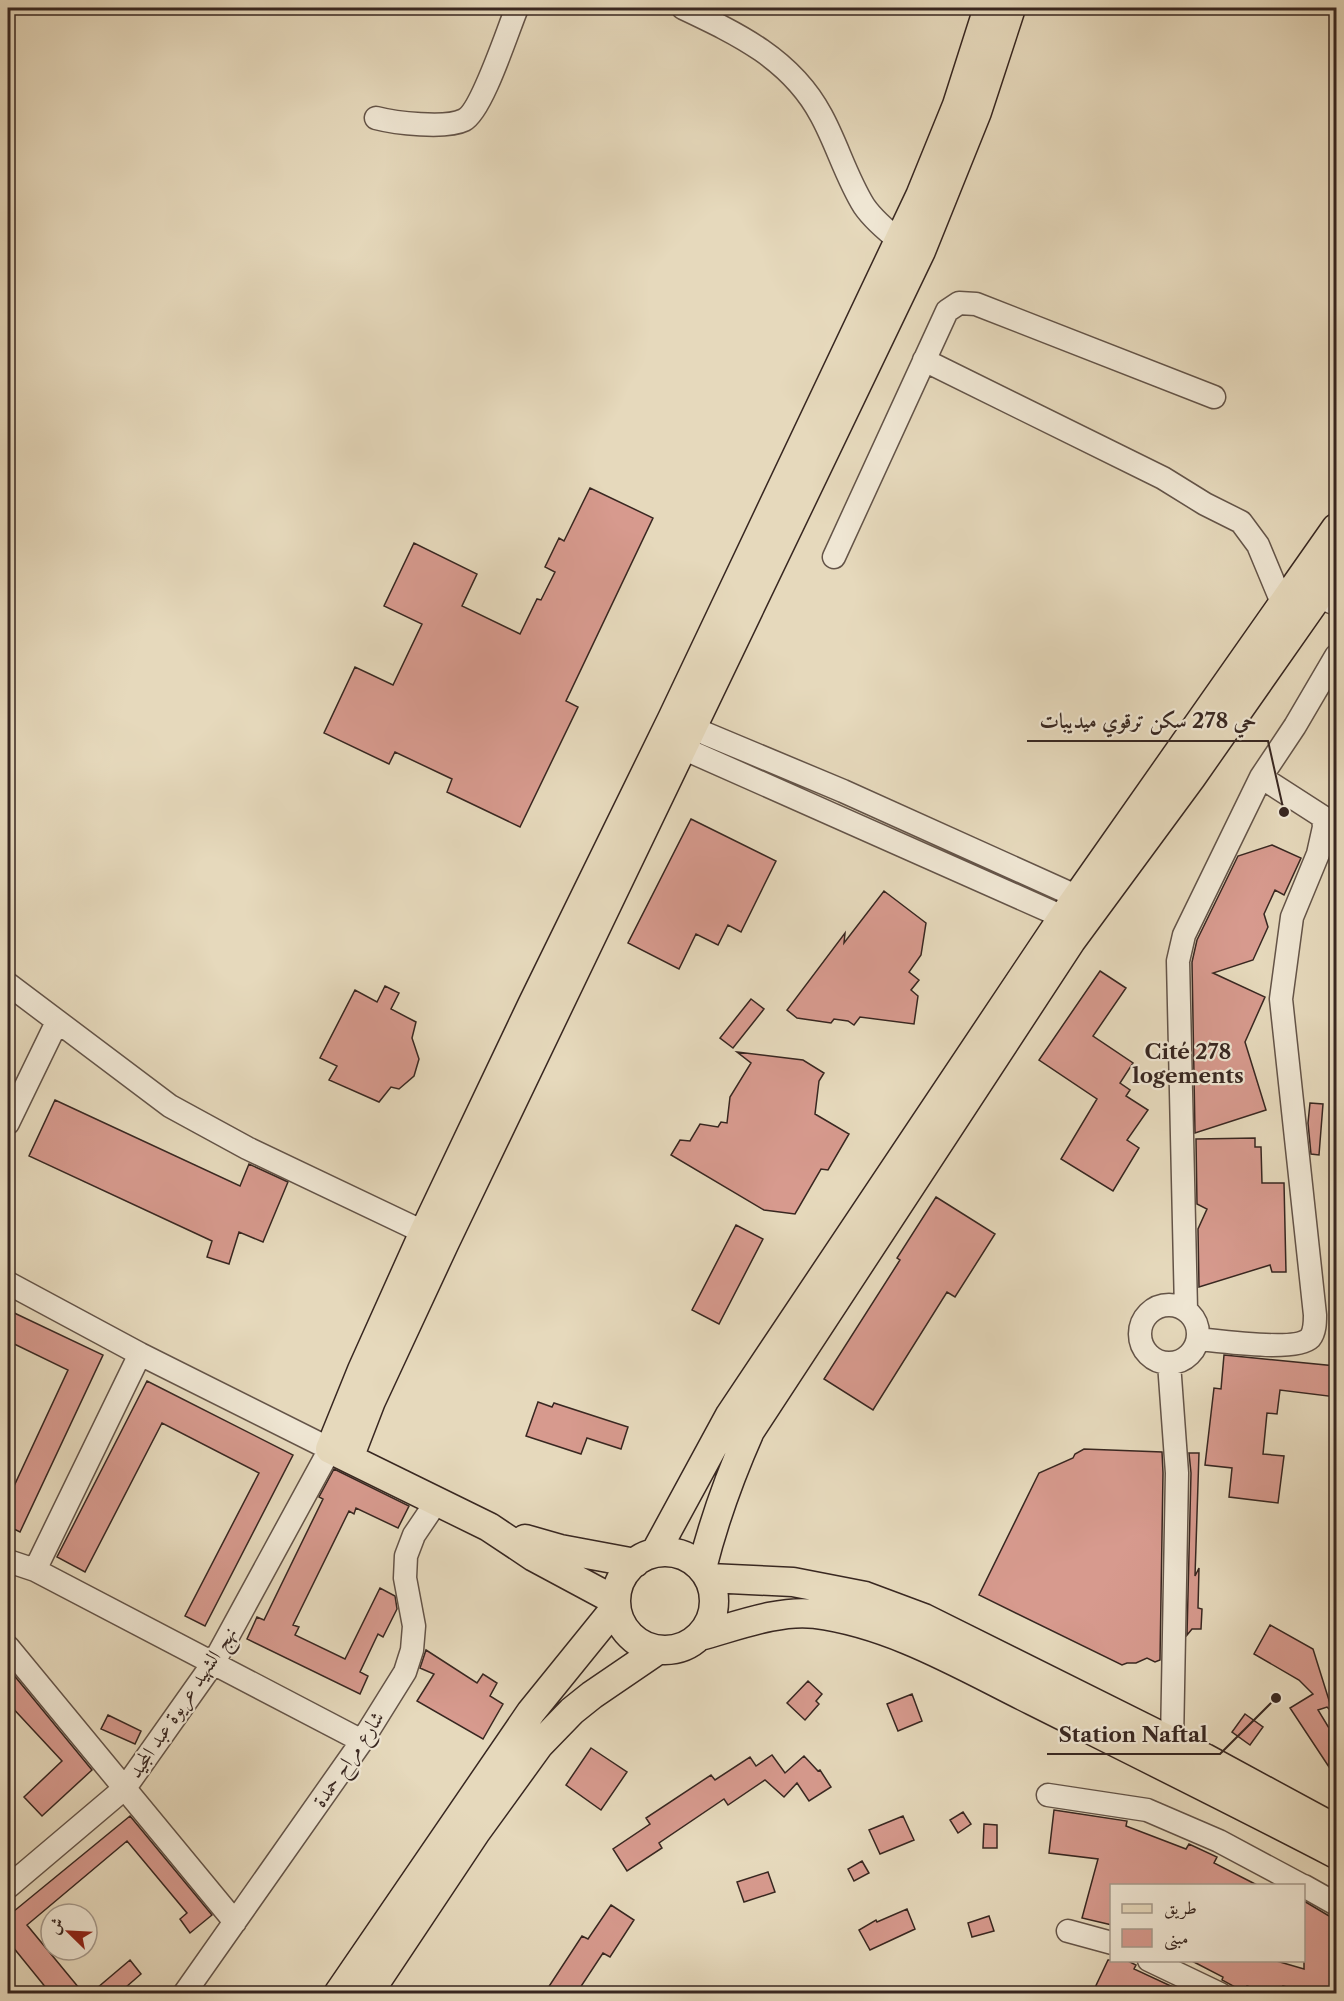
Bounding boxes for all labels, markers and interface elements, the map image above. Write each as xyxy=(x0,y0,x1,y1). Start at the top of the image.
callout: حي 278 سكن ترقوي ميديبات xyxy=(1027,702,1268,741)
text: حي 278 سكن ترقوي ميديبات xyxy=(1039,708,1257,739)
district label: Cité 278 logements xyxy=(1132,1039,1244,1088)
street label: نهج الشهيد عريوة عبد المجيد xyxy=(122,1622,247,1786)
street label: شارع مراح حمدة xyxy=(307,1706,394,1815)
callout: Station Naftal xyxy=(1047,1715,1220,1754)
text: Station Naftal xyxy=(1058,1722,1208,1747)
legend xyxy=(1110,1884,1305,1962)
text: طريق xyxy=(1164,1897,1197,1920)
north arrow xyxy=(39,1902,99,1962)
text: ش xyxy=(43,1915,68,1937)
text: مبنى xyxy=(1164,1927,1189,1951)

